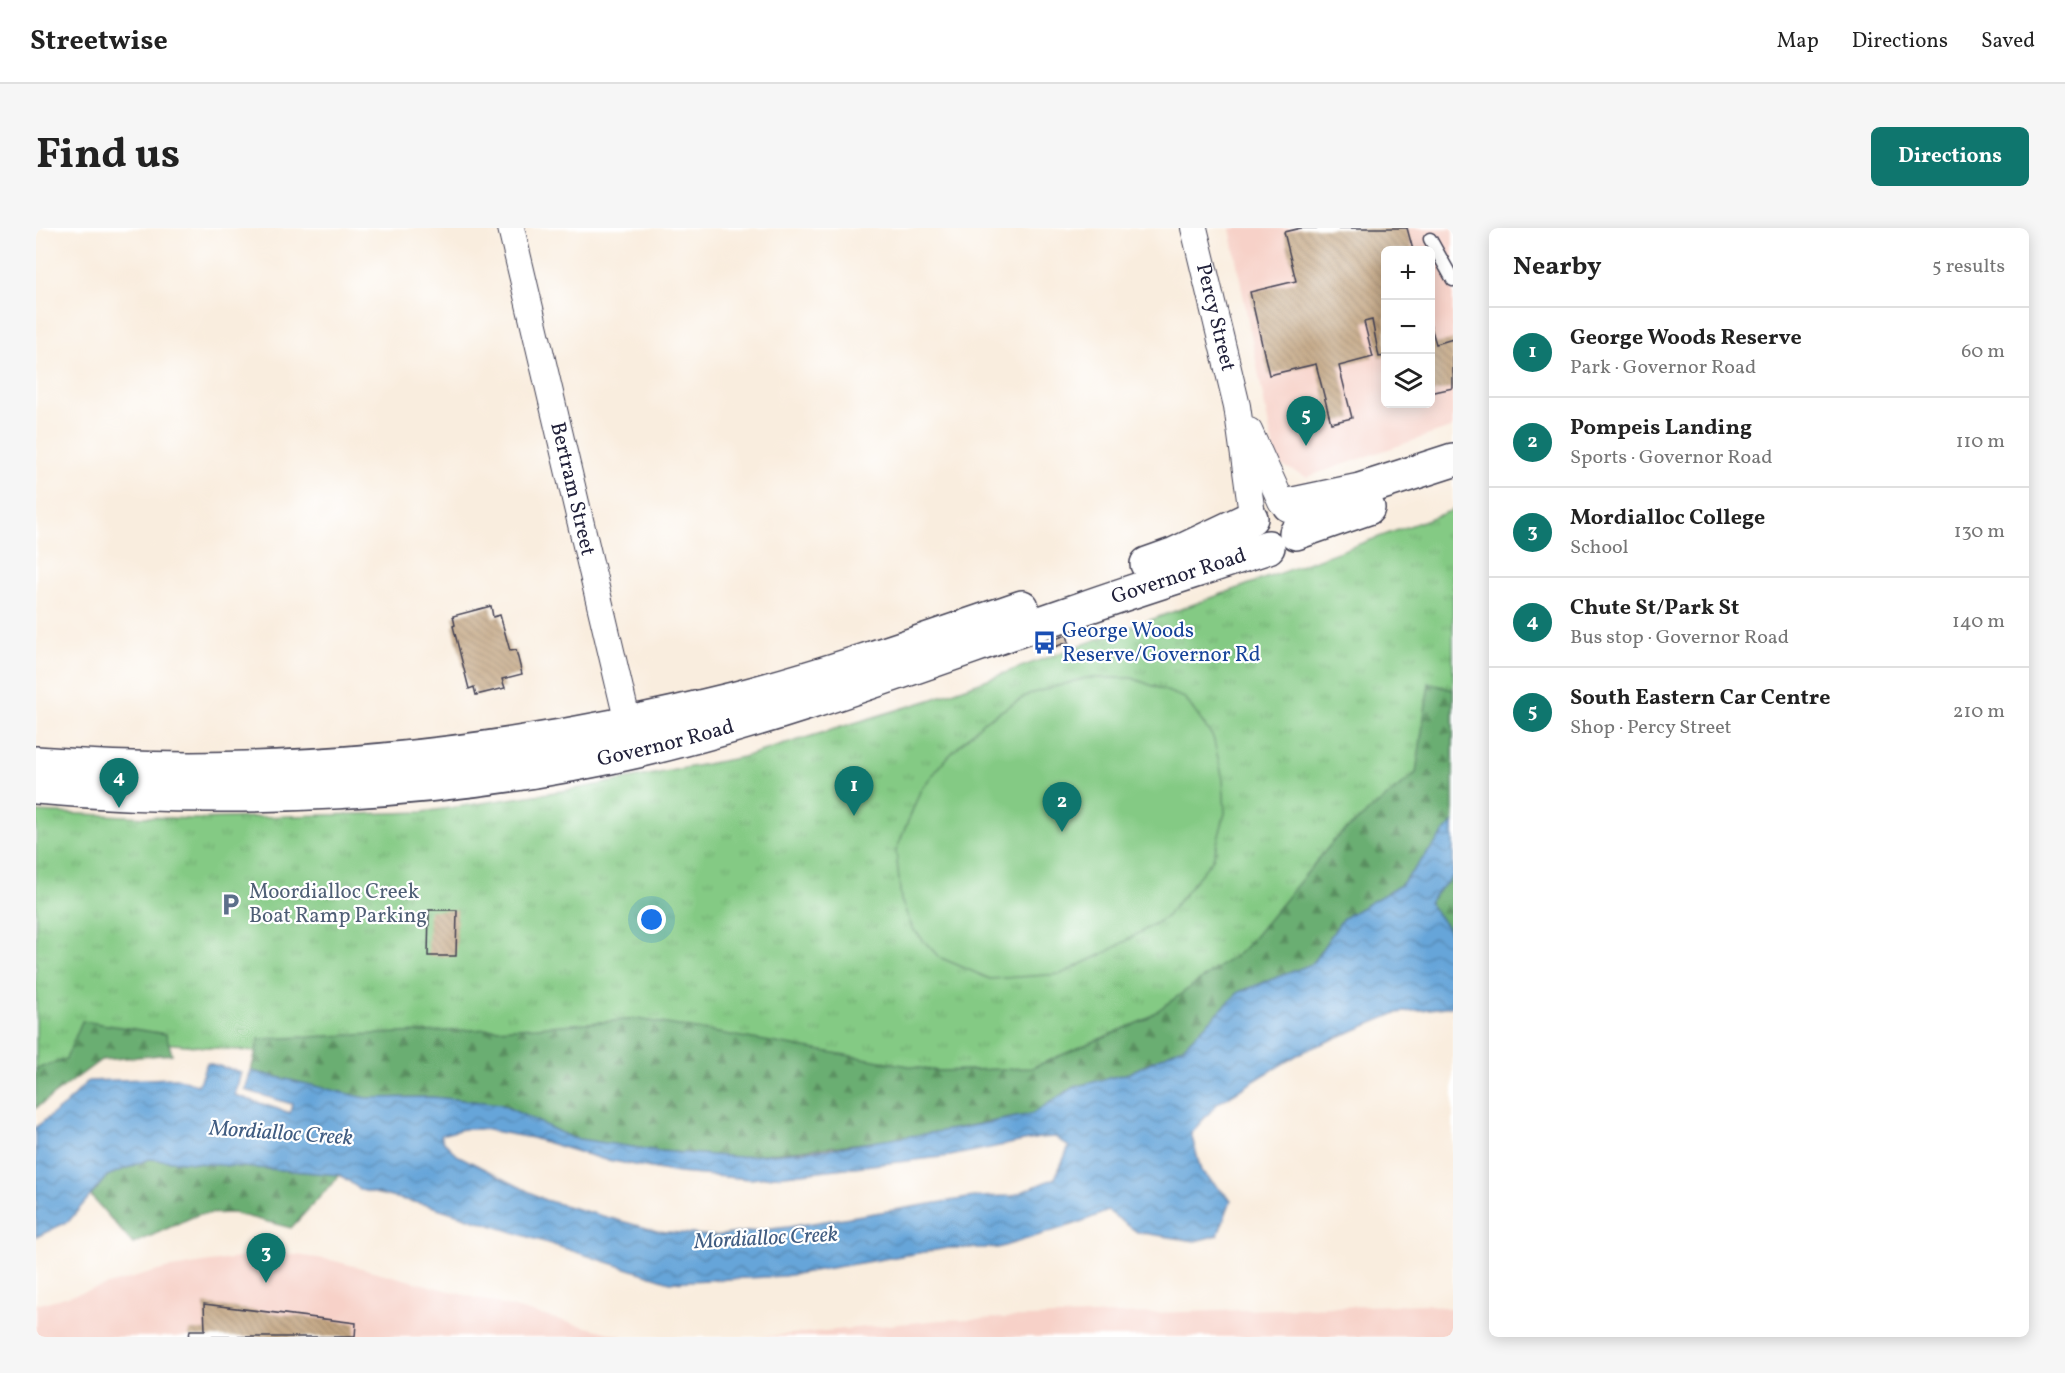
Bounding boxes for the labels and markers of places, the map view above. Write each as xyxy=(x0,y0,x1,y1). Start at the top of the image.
pin: 5 xyxy=(1286,396,1326,446)
place label: George Woods Reserve/Governor Rd xyxy=(1062,617,1261,670)
bus stop icon: George Woods Reserve/Governor Rd xyxy=(1031,630,1057,656)
pin: 4 xyxy=(100,758,139,808)
pin: 1 xyxy=(834,766,874,816)
pin: 2 xyxy=(1042,782,1082,832)
place label: Moordialloc Creek Boat Ramp Parking xyxy=(249,878,427,931)
parking icon: Moordialloc Creek Boat Ramp Parking xyxy=(218,891,244,917)
pin: 3 xyxy=(246,1234,286,1283)

